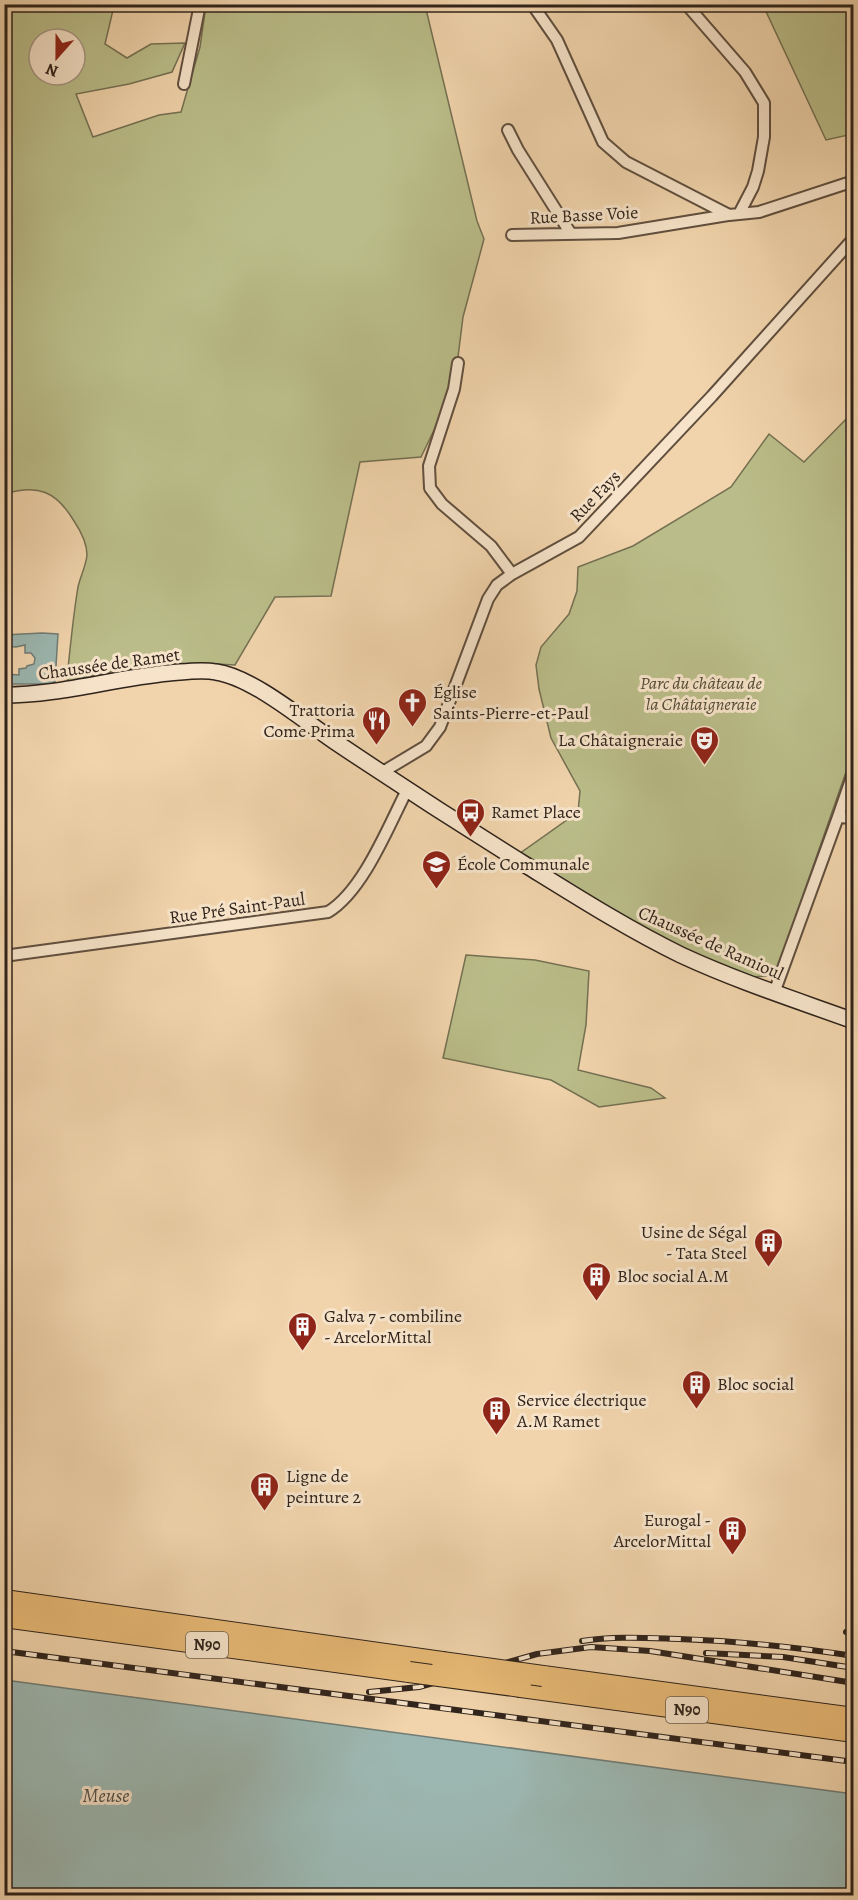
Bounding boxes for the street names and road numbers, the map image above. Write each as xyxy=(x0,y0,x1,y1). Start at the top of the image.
street label: Rue Basse Voie xyxy=(529,200,639,230)
street label: Rue Fays xyxy=(564,465,626,527)
street label: Chaussée de Ramet xyxy=(37,642,181,686)
street label: Rue Pré Saint-Paul xyxy=(168,887,307,929)
street label: Chaussée de Ramioul xyxy=(635,900,788,986)
road number: N90 xyxy=(186,1632,228,1658)
road number: N90 xyxy=(666,1697,708,1723)

